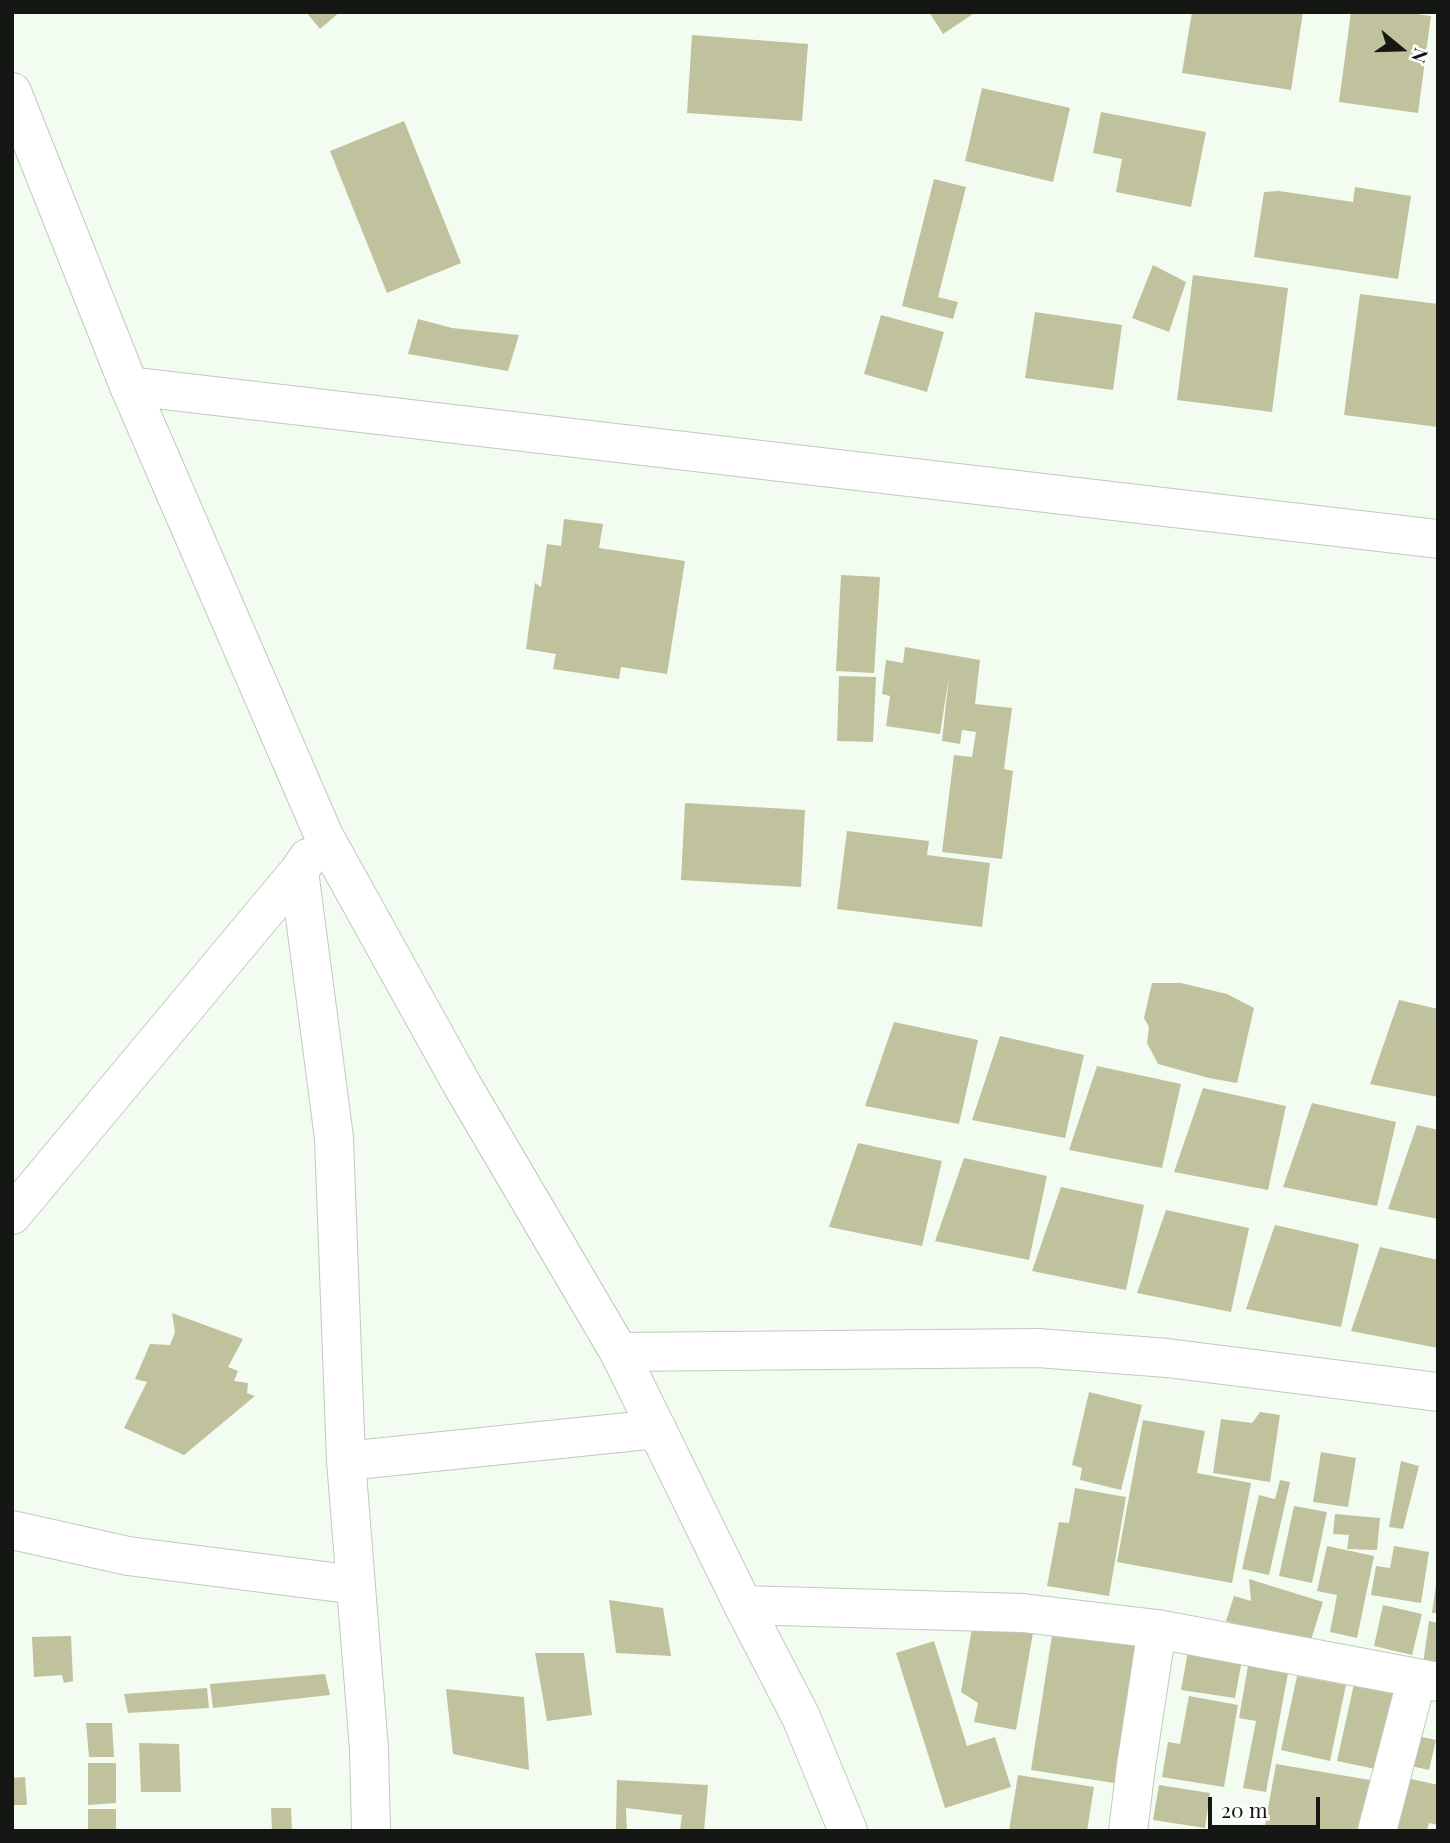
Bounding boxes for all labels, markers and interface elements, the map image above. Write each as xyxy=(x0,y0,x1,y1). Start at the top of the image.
north arrow xyxy=(1366,14,1436,84)
text: N xyxy=(1406,45,1435,67)
scale bar xyxy=(1212,1784,1324,1828)
text: 20 m xyxy=(1221,1795,1268,1823)

